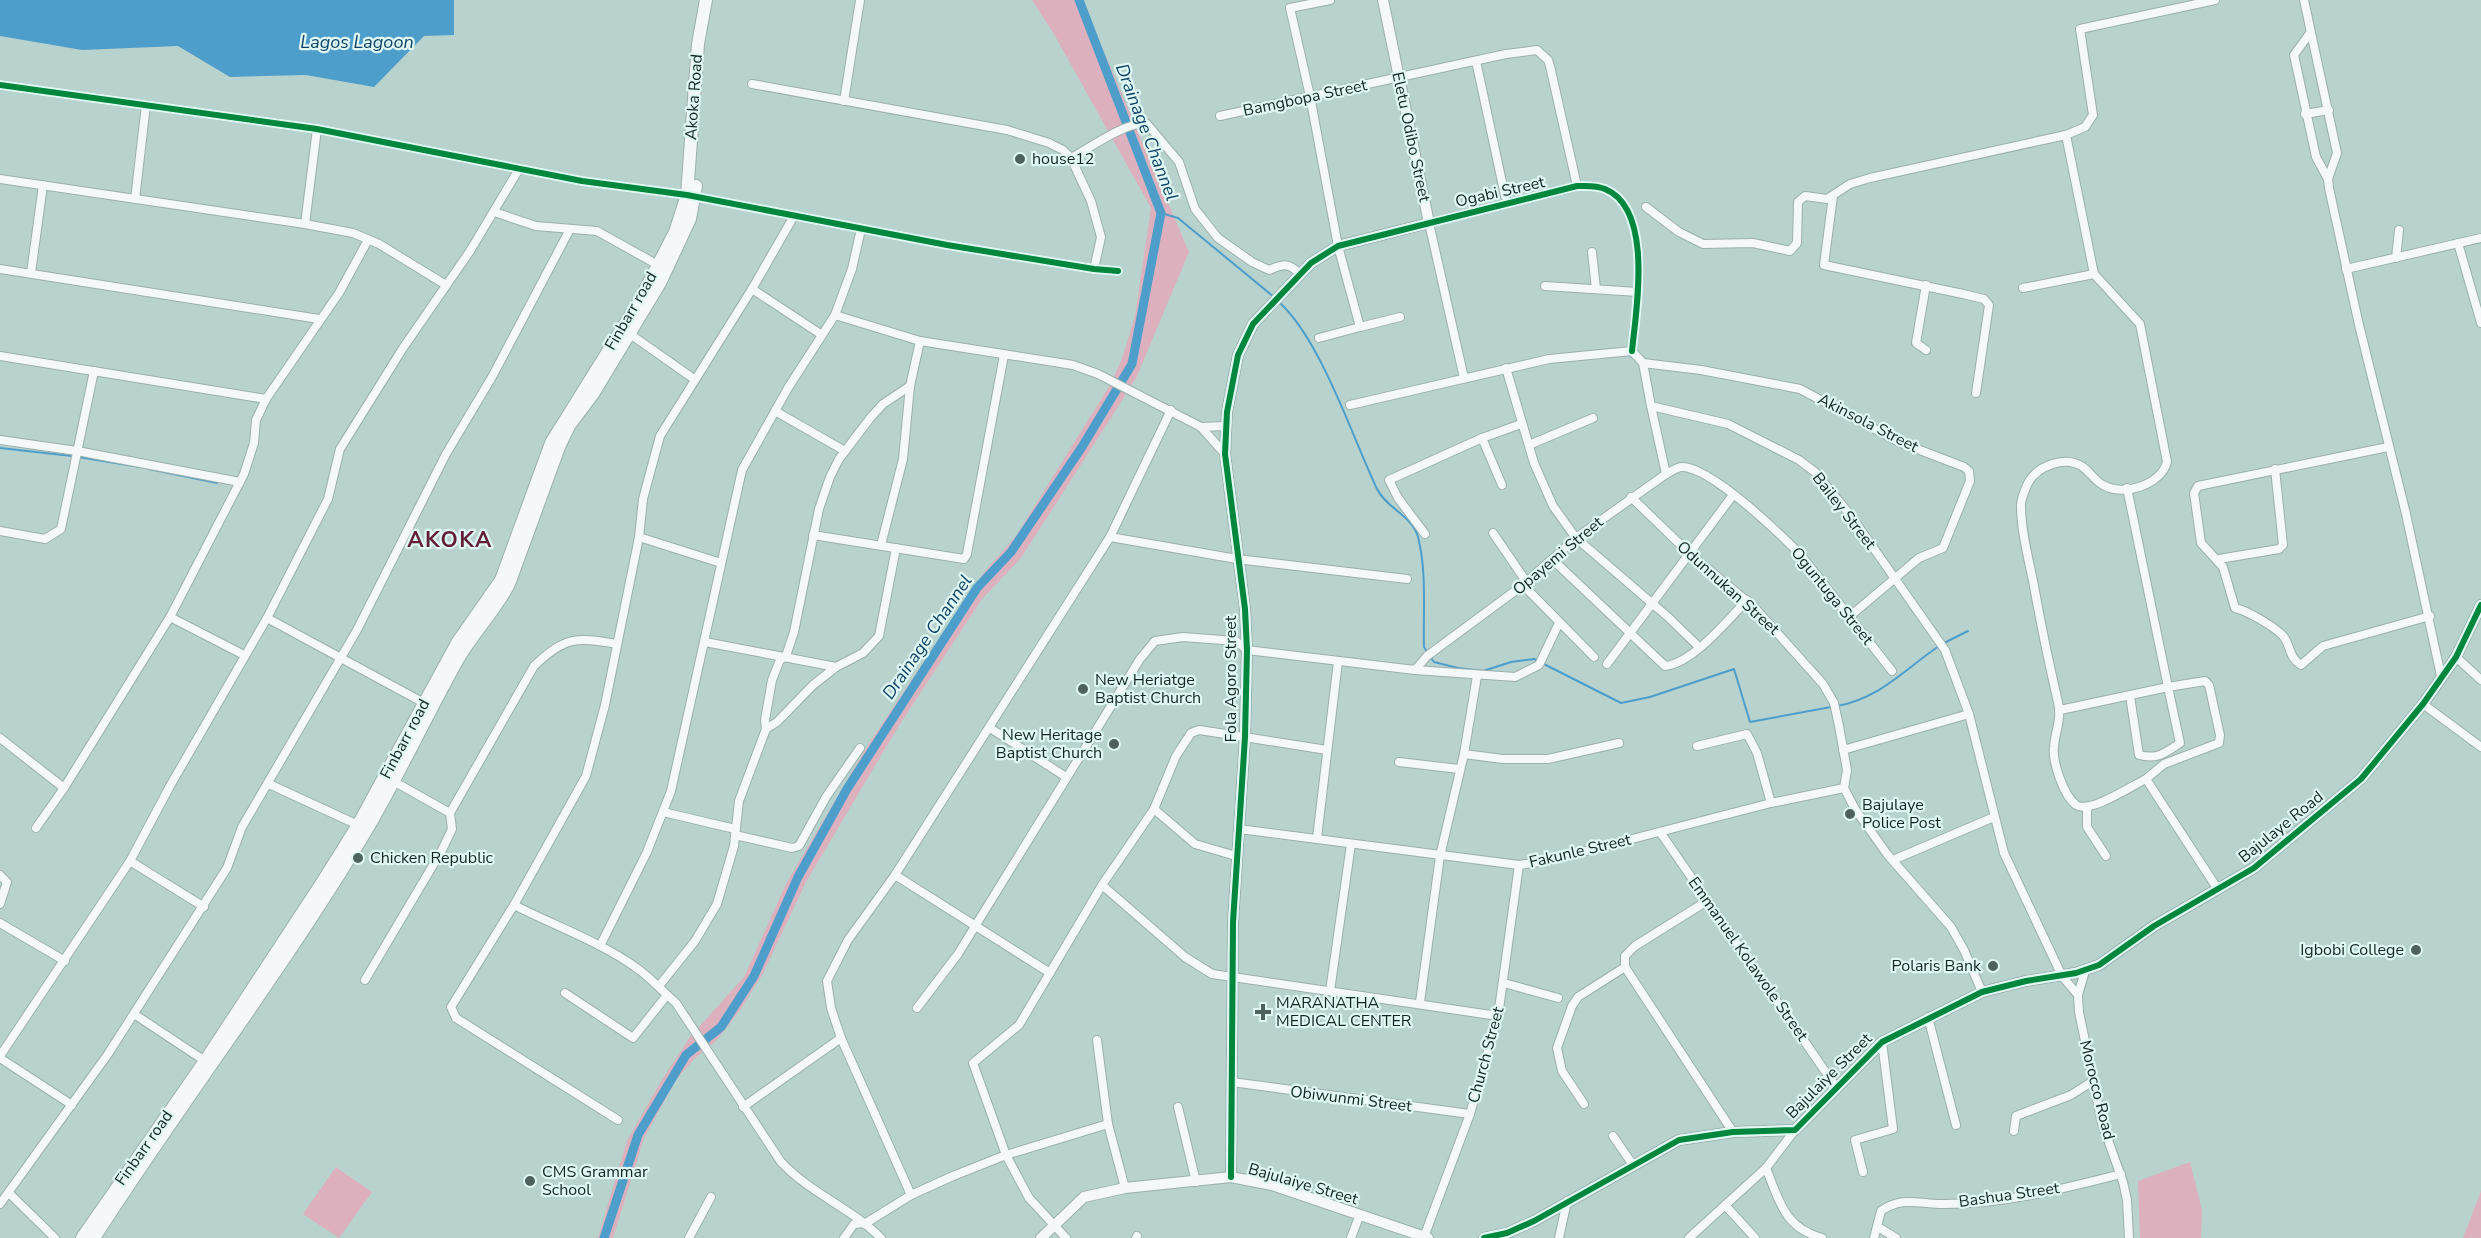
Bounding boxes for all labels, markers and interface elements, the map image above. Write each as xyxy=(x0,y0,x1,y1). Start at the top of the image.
water label: Lagos Lagoon xyxy=(300,30,414,54)
street label: Akoka Road xyxy=(680,53,708,141)
water label: Drainage Channel xyxy=(1110,60,1184,204)
street label: Eletu Odibo Street xyxy=(1386,70,1436,204)
street label: Bamgbopa Street xyxy=(1241,74,1369,122)
place label: house12 xyxy=(1032,148,1094,170)
marker: house12 xyxy=(1013,152,1027,166)
street label: Ogabi Street xyxy=(1453,171,1547,213)
street label: Finbarr road xyxy=(600,268,662,354)
street label: Akinsola Street xyxy=(1814,388,1922,458)
street label: Bailey Street xyxy=(1807,468,1881,554)
street label: Opayemi Street xyxy=(1508,511,1608,600)
district label: AKOKA xyxy=(407,525,493,555)
street label: Odunnukan Street xyxy=(1672,536,1784,640)
street label: Oguntuga Street xyxy=(1786,542,1879,650)
water label: Drainage Channel xyxy=(876,570,978,704)
street label: Fola Agoro Street xyxy=(1220,615,1242,742)
place label: New Heriatge Baptist Church xyxy=(1095,669,1201,709)
marker: New Heriatge Baptist Church xyxy=(1076,682,1090,696)
street label: Finbarr road xyxy=(375,695,435,783)
place label: New Heritage Baptist Church xyxy=(996,724,1102,764)
marker: New Heritage Baptist Church xyxy=(1107,737,1121,751)
street label: Bajulaye Road xyxy=(2234,786,2328,868)
place label: Bajulaye Police Post xyxy=(1862,794,1941,834)
marker: Bajulaye Police Post xyxy=(1843,807,1857,821)
street label: Fakunle Street xyxy=(1527,829,1633,873)
place label: Chicken Republic xyxy=(370,847,494,869)
marker: Chicken Republic xyxy=(351,851,365,865)
street label: Emmanuel Kolawole Street xyxy=(1683,873,1813,1046)
place label: Igbobi College xyxy=(2300,939,2404,961)
marker: Igbobi College xyxy=(2409,943,2423,957)
place label: Polaris Bank xyxy=(1891,955,1982,977)
marker: Polaris Bank xyxy=(1986,959,2000,973)
place label: MARANATHA MEDICAL CENTER xyxy=(1276,992,1412,1032)
marker: MARANATHA MEDICAL CENTER xyxy=(1254,1003,1272,1021)
street label: Church Street xyxy=(1463,1004,1510,1106)
street label: Bajulaiye Street xyxy=(1781,1028,1877,1124)
street label: Morocco Road xyxy=(2074,1038,2120,1142)
street label: Obiwunmi Street xyxy=(1289,1081,1413,1117)
street label: Finbarr road xyxy=(110,1106,178,1190)
street label: Bajulaiye Street xyxy=(1245,1158,1361,1210)
place label: CMS Grammar School xyxy=(542,1161,648,1201)
marker: CMS Grammar School xyxy=(523,1174,537,1188)
street label: Bashua Street xyxy=(1957,1177,2061,1213)

